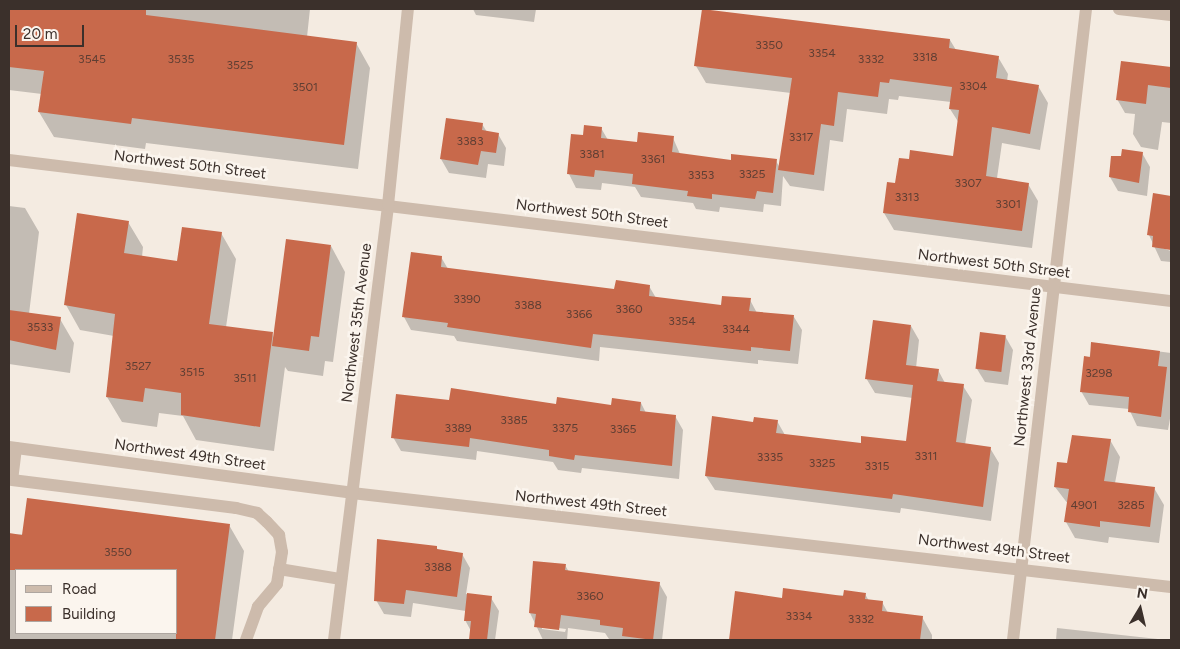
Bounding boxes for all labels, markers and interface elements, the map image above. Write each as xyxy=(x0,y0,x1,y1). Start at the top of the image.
scale bar xyxy=(18,15,86,47)
text: 20 m xyxy=(23,25,57,43)
house number: 3350 xyxy=(755,39,783,53)
house number: 3354 xyxy=(808,47,836,61)
house number: 3318 xyxy=(912,51,938,65)
house number: 3545 xyxy=(78,53,106,67)
house number: 3535 xyxy=(168,53,194,67)
house number: 3332 xyxy=(858,53,884,67)
house number: 3525 xyxy=(226,59,254,73)
house number: 3304 xyxy=(959,80,987,94)
house number: 3501 xyxy=(292,81,318,95)
house number: 3317 xyxy=(789,131,813,145)
house number: 3383 xyxy=(457,135,483,149)
street label: Northwest 50th Street xyxy=(113,147,267,183)
house number: 3381 xyxy=(579,148,605,162)
house number: 3361 xyxy=(641,153,665,167)
house number: 3325 xyxy=(739,168,765,182)
house number: 3353 xyxy=(688,169,714,183)
house number: 3307 xyxy=(954,177,982,191)
house number: 3313 xyxy=(895,191,919,205)
street label: Northwest 50th Street xyxy=(515,196,669,232)
house number: 3301 xyxy=(995,198,1021,212)
street label: Northwest 35th Avenue xyxy=(338,242,376,404)
street label: Northwest 50th Street xyxy=(917,246,1071,282)
street label: Northwest 33rd Avenue xyxy=(1011,286,1045,448)
house number: 3390 xyxy=(453,293,481,307)
house number: 3388 xyxy=(514,299,542,313)
house number: 3360 xyxy=(615,303,643,317)
house number: 3366 xyxy=(566,308,592,322)
house number: 3354 xyxy=(668,315,696,329)
house number: 3533 xyxy=(27,321,53,335)
house number: 3344 xyxy=(722,323,750,337)
house number: 3527 xyxy=(125,360,151,374)
house number: 3515 xyxy=(179,366,205,380)
house number: 3298 xyxy=(1085,367,1113,381)
house number: 3511 xyxy=(233,372,257,386)
house number: 3385 xyxy=(500,414,528,428)
house number: 3389 xyxy=(444,422,472,436)
house number: 3375 xyxy=(552,422,578,436)
house number: 3365 xyxy=(610,423,636,437)
street label: Northwest 49th Street xyxy=(113,435,267,475)
house number: 3311 xyxy=(915,450,937,464)
house number: 3335 xyxy=(757,451,783,465)
house number: 3325 xyxy=(809,457,835,471)
house number: 3315 xyxy=(865,460,889,474)
street label: Northwest 49th Street xyxy=(514,487,668,521)
house number: 4901 xyxy=(1071,499,1097,513)
house number: 3285 xyxy=(1117,499,1145,513)
street label: Northwest 49th Street xyxy=(917,531,1071,567)
house number: 3550 xyxy=(104,546,132,560)
house number: 3388 xyxy=(424,561,452,575)
legend xyxy=(15,569,178,634)
text: Road xyxy=(62,580,97,598)
north arrow xyxy=(1115,584,1165,634)
text: N xyxy=(1136,584,1149,603)
house number: 3360 xyxy=(576,590,604,604)
text: Building xyxy=(62,605,116,623)
house number: 3334 xyxy=(785,610,813,624)
house number: 3332 xyxy=(848,613,874,627)

